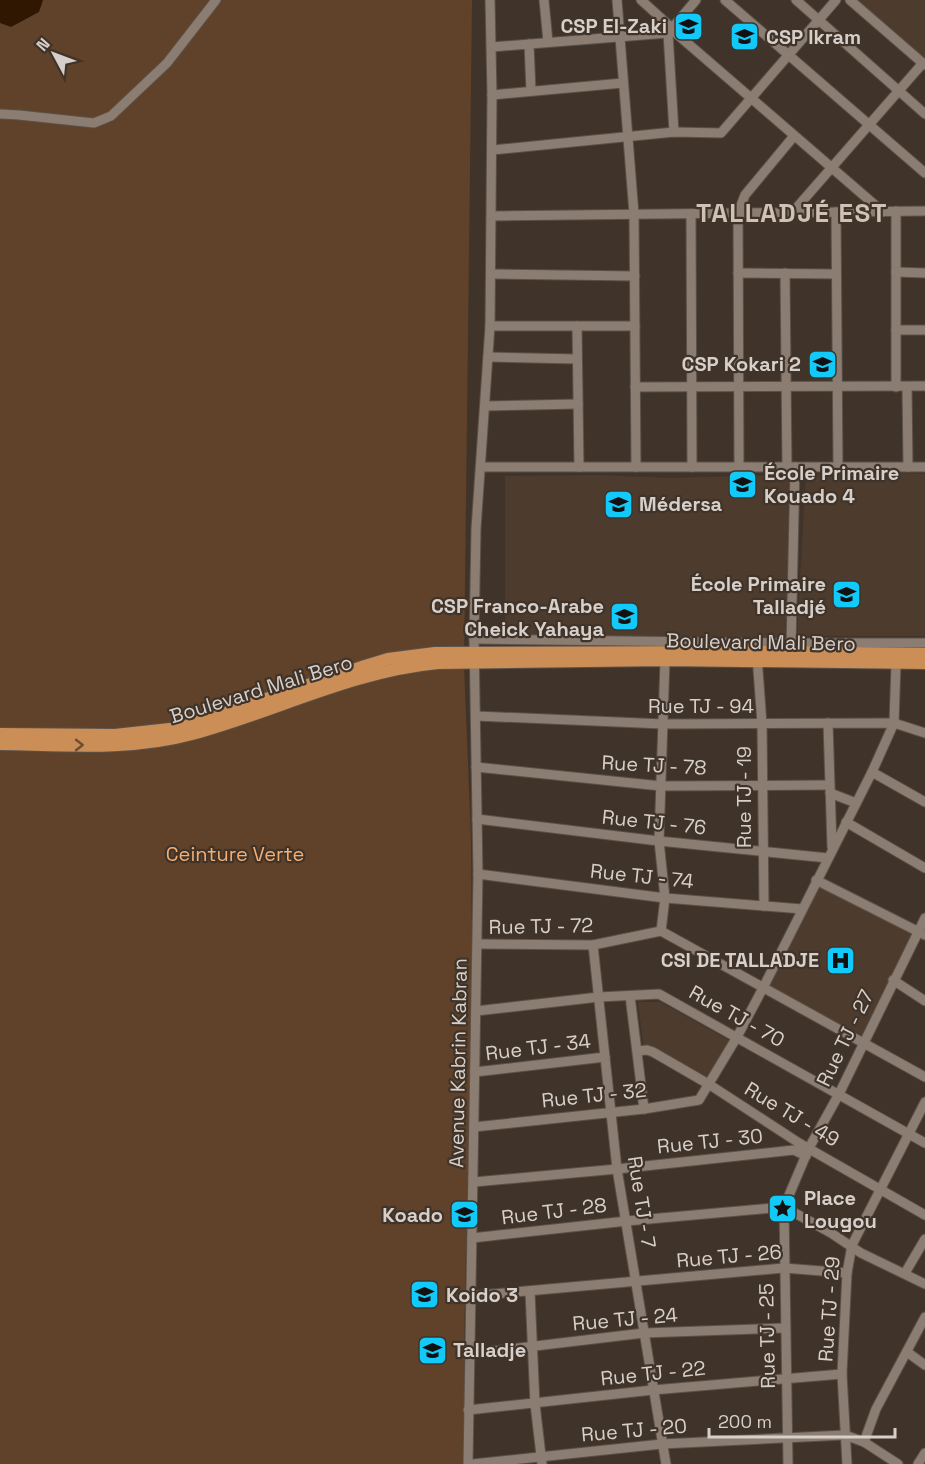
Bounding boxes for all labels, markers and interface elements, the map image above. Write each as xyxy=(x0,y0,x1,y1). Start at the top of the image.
school or university icon: CSP El-Zaki xyxy=(672,10,704,42)
place label: CSP El-Zaki xyxy=(560,13,667,39)
school or university icon: CSP Ikram xyxy=(729,21,761,53)
north arrow xyxy=(24,24,84,84)
place label: CSP Ikram xyxy=(766,24,861,50)
text: N xyxy=(32,34,55,55)
district label: TALLADJÉ EST xyxy=(696,196,888,230)
school or university icon: CSP Kokari 2 xyxy=(806,348,838,380)
place label: CSP Kokari 2 xyxy=(682,351,801,377)
place label: École Primaire Kouado 4 xyxy=(764,460,899,509)
school or university icon: École Primaire Kouado 4 xyxy=(727,469,759,501)
school or university icon: Médersa xyxy=(602,488,634,520)
place label: Médersa xyxy=(639,491,723,517)
place label: École Primaire Talladjé xyxy=(691,571,826,620)
school or university icon: École Primaire Talladjé xyxy=(831,579,863,611)
place label: CSP Franco-Arabe Cheick Yahaya xyxy=(431,593,604,642)
school or university icon: CSP Franco-Arabe Cheick Yahaya xyxy=(609,601,641,633)
street label: Boulevard Mali Bero xyxy=(666,627,856,657)
street label: Boulevard Mali Bero xyxy=(167,649,355,729)
street label: Rue TJ - 94 xyxy=(648,693,754,719)
one-way arrow xyxy=(75,739,84,751)
street label: Rue TJ - 19 xyxy=(731,746,757,848)
street label: Rue TJ - 78 xyxy=(601,749,707,781)
street label: Rue TJ - 76 xyxy=(601,804,707,840)
park label: Ceinture Verte xyxy=(166,841,304,867)
street label: Rue TJ - 74 xyxy=(589,858,695,894)
street label: Rue TJ - 72 xyxy=(488,912,594,940)
hospital icon: CSI DE TALLADJE xyxy=(824,944,856,976)
place label: CSI DE TALLADJE xyxy=(661,947,819,973)
street label: Avenue Kabrin Kabran xyxy=(443,958,473,1168)
street label: Rue TJ - 70 xyxy=(685,979,789,1053)
street label: Rue TJ - 27 xyxy=(810,985,880,1091)
street label: Rue TJ - 34 xyxy=(484,1028,592,1066)
street label: Rue TJ - 49 xyxy=(740,1076,844,1152)
street label: Rue TJ - 32 xyxy=(540,1077,648,1113)
street label: Rue TJ - 30 xyxy=(656,1123,764,1159)
street label: Rue TJ - 7 xyxy=(622,1154,662,1250)
place label: Place Lougou xyxy=(804,1185,877,1234)
street label: Rue TJ - 28 xyxy=(500,1192,608,1230)
place icon: Place Lougou xyxy=(767,1193,799,1225)
school or university icon: Koado xyxy=(448,1199,480,1231)
place label: Koado xyxy=(382,1202,443,1228)
street label: Rue TJ - 26 xyxy=(675,1238,783,1274)
street label: Rue TJ - 29 xyxy=(812,1255,846,1363)
school or university icon: Koido 3 xyxy=(409,1279,441,1311)
place label: Koido 3 xyxy=(446,1282,518,1308)
street label: Rue TJ - 25 xyxy=(753,1283,781,1389)
street label: Rue TJ - 24 xyxy=(571,1301,679,1337)
school or university icon: Talladje xyxy=(416,1334,448,1366)
place label: Talladje xyxy=(453,1337,526,1363)
street label: Rue TJ - 22 xyxy=(599,1355,707,1391)
scale bar xyxy=(709,1401,895,1439)
text: 200 m xyxy=(718,1410,772,1433)
street label: Rue TJ - 20 xyxy=(580,1412,688,1448)

